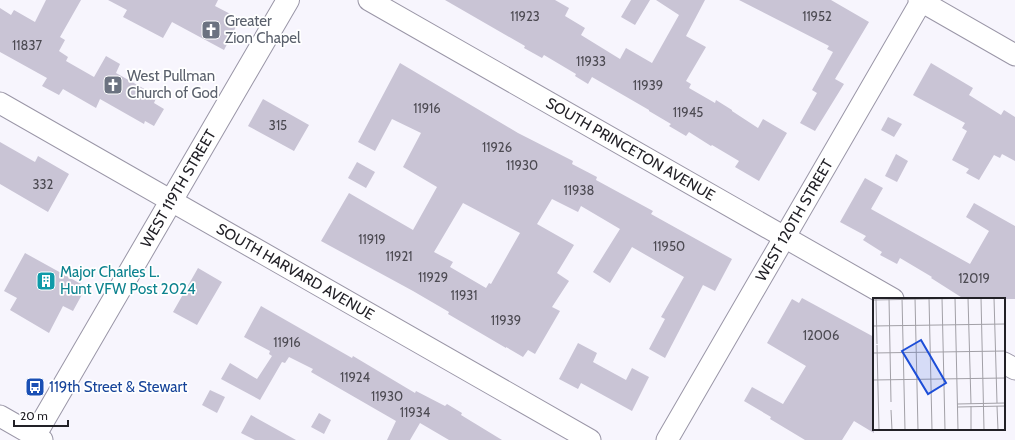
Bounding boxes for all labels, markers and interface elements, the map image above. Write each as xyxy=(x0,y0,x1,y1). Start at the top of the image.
house number: 11923 xyxy=(510,8,540,24)
house number: 11952 xyxy=(802,8,832,24)
place label: Greater Zion Chapel xyxy=(225,12,301,47)
church icon: Greater Zion Chapel xyxy=(200,19,222,41)
house number: 11837 xyxy=(12,37,42,53)
house number: 11933 xyxy=(576,53,606,69)
place label: West Pullman Church of God xyxy=(127,67,218,102)
church icon: West Pullman Church of God xyxy=(102,74,124,96)
house number: 11939 xyxy=(633,77,663,93)
street label: SOUTH PRINCETON AVENUE xyxy=(543,94,718,204)
house number: 11916 xyxy=(413,100,441,116)
house number: 11945 xyxy=(673,104,703,120)
house number: 315 xyxy=(269,117,287,133)
street label: WEST 119TH STREET xyxy=(137,126,220,251)
house number: 11926 xyxy=(482,139,512,155)
street label: WEST 120TH STREET xyxy=(752,156,837,284)
house number: 11930 xyxy=(506,157,538,173)
house number: 332 xyxy=(33,176,54,192)
house number: 11938 xyxy=(564,182,595,198)
street label: SOUTH HARVARD AVENUE xyxy=(213,219,377,324)
house number: 11919 xyxy=(358,231,386,247)
house number: 11950 xyxy=(653,238,685,254)
house number: 11921 xyxy=(386,248,412,264)
place label: Major Charles L. Hunt VFW Post 2024 xyxy=(60,263,196,298)
house number: 11929 xyxy=(418,269,448,285)
building icon: Major Charles L. Hunt VFW Post 2024 xyxy=(35,270,57,292)
house number: 12019 xyxy=(958,270,990,286)
house number: 11931 xyxy=(450,287,478,303)
inset map xyxy=(873,298,1005,430)
house number: 11939 xyxy=(491,312,521,328)
house number: 12006 xyxy=(803,327,839,343)
house number: 11916 xyxy=(273,334,301,350)
house number: 11924 xyxy=(340,369,371,385)
bus stop icon: 119th Street & Stewart xyxy=(24,376,46,398)
place label: 119th Street & Stewart xyxy=(49,378,187,396)
house number: 11930 xyxy=(371,388,403,404)
scale bar xyxy=(14,402,68,428)
house number: 11934 xyxy=(400,404,431,420)
text: 20 m xyxy=(20,408,48,423)

